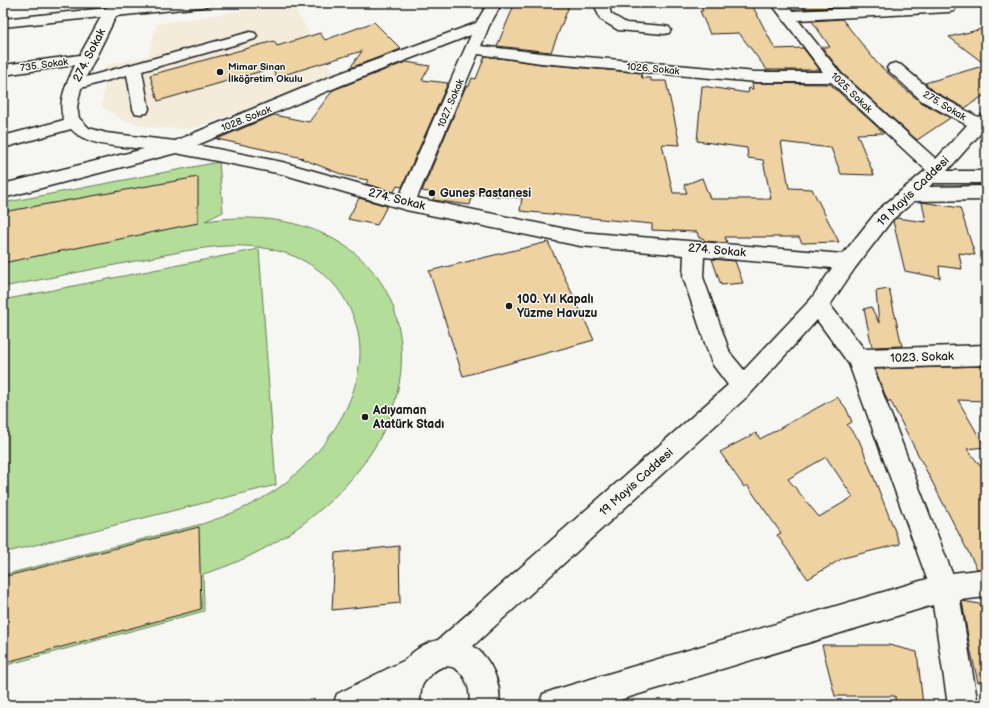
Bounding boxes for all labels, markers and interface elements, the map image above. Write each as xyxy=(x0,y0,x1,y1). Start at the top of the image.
street label: 274. Sokak xyxy=(70,26,109,84)
street label: 735. Sokak xyxy=(19,56,69,74)
place label: Mimar Sinan İlköğretim Okulu xyxy=(228,61,303,85)
street label: 1026. Sokak xyxy=(626,61,680,77)
marker: Mimar Sinan İlköğretim Okulu xyxy=(215,67,225,77)
street label: 1025. Sokak xyxy=(828,70,875,115)
street label: 1027. Sokak xyxy=(435,77,467,130)
street label: 275. Sokak xyxy=(921,88,968,123)
street label: 1028. Sokak xyxy=(220,103,273,134)
street label: 19 Mayis Caddesi xyxy=(874,153,953,230)
street label: 274. Sokak xyxy=(367,185,427,214)
place label: Gunes Pastanesi xyxy=(440,186,531,201)
marker: Gunes Pastanesi xyxy=(427,188,437,198)
street label: 274. Sokak xyxy=(687,240,747,261)
place label: 100. Yıl Kapalı Yüzme Havuzu xyxy=(517,292,598,321)
marker: 100. Yıl Kapalı Yüzme Havuzu xyxy=(504,301,514,311)
street label: 1023. Sokak xyxy=(890,349,954,366)
place label: Adıyaman Atatürk Stadı xyxy=(372,403,444,432)
marker: Adıyaman Atatürk Stadı xyxy=(360,412,370,422)
street label: 19 Mayis Caddesi xyxy=(596,445,677,520)

